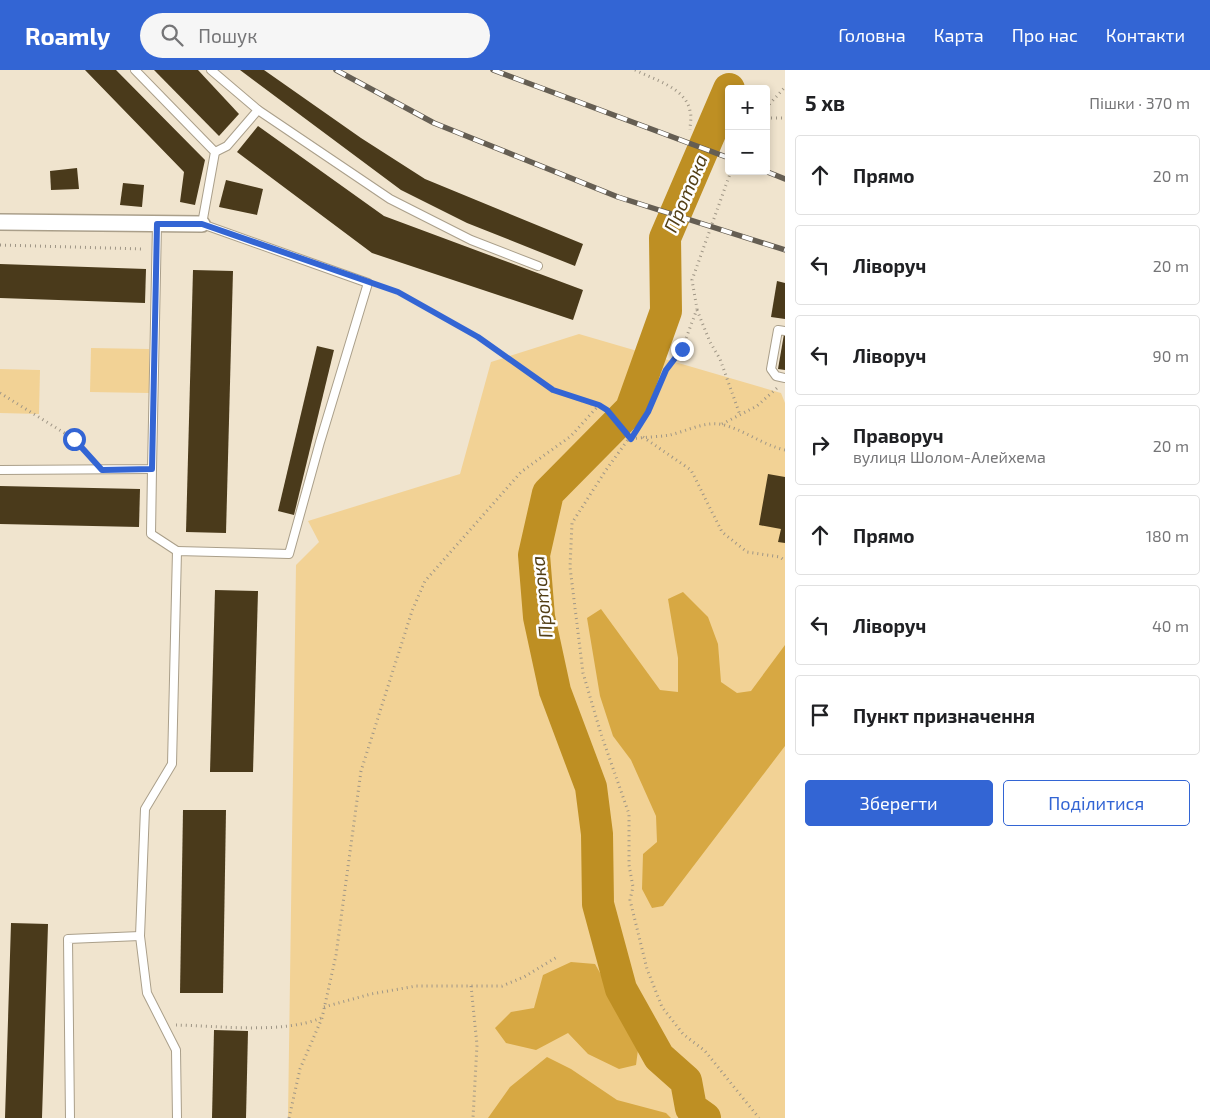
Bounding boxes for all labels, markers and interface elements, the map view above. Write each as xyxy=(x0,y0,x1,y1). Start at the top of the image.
search box xyxy=(140,13,490,58)
text: Roamly xyxy=(25,21,110,50)
icon: search xyxy=(158,21,186,49)
text: Пошук xyxy=(198,24,257,47)
text: Головна xyxy=(838,24,906,46)
text: Карта xyxy=(934,24,984,46)
text: Про нас xyxy=(1012,24,1078,46)
text: Контакти xyxy=(1106,24,1185,46)
map controls xyxy=(725,85,770,175)
button: + xyxy=(725,85,770,130)
text: 5 хв xyxy=(805,90,845,115)
text: Пішки · 370 m xyxy=(1089,93,1190,112)
button: − xyxy=(725,130,770,175)
water label: Протока xyxy=(658,150,712,236)
icon: ahead xyxy=(806,161,834,189)
text: Прямо xyxy=(853,164,915,187)
text: 20 m xyxy=(1153,166,1189,185)
icon: left xyxy=(806,251,834,279)
text: Ліворуч xyxy=(853,254,926,277)
text: 20 m xyxy=(1153,256,1189,275)
route end xyxy=(671,338,694,361)
icon: left xyxy=(806,341,834,369)
text: Ліворуч xyxy=(853,344,926,367)
text: 90 m xyxy=(1153,346,1189,365)
text: Праворуч xyxy=(853,424,944,447)
route start xyxy=(63,428,86,451)
icon: right xyxy=(806,431,834,459)
text: 20 m xyxy=(1153,436,1189,455)
text: вулиця Шолом-Алейхема xyxy=(853,447,1046,466)
icon: ahead xyxy=(806,521,834,549)
text: Прямо xyxy=(853,524,915,547)
text: 180 m xyxy=(1146,526,1189,545)
water label: Протока xyxy=(525,555,557,639)
icon: left xyxy=(806,611,834,639)
text: Ліворуч xyxy=(853,614,926,637)
text: 40 m xyxy=(1152,616,1189,635)
icon: arrive xyxy=(806,701,834,729)
text: Пункт призначення xyxy=(853,704,1035,727)
button: Зберегти xyxy=(805,780,993,826)
button: Поділитися xyxy=(1003,780,1190,826)

